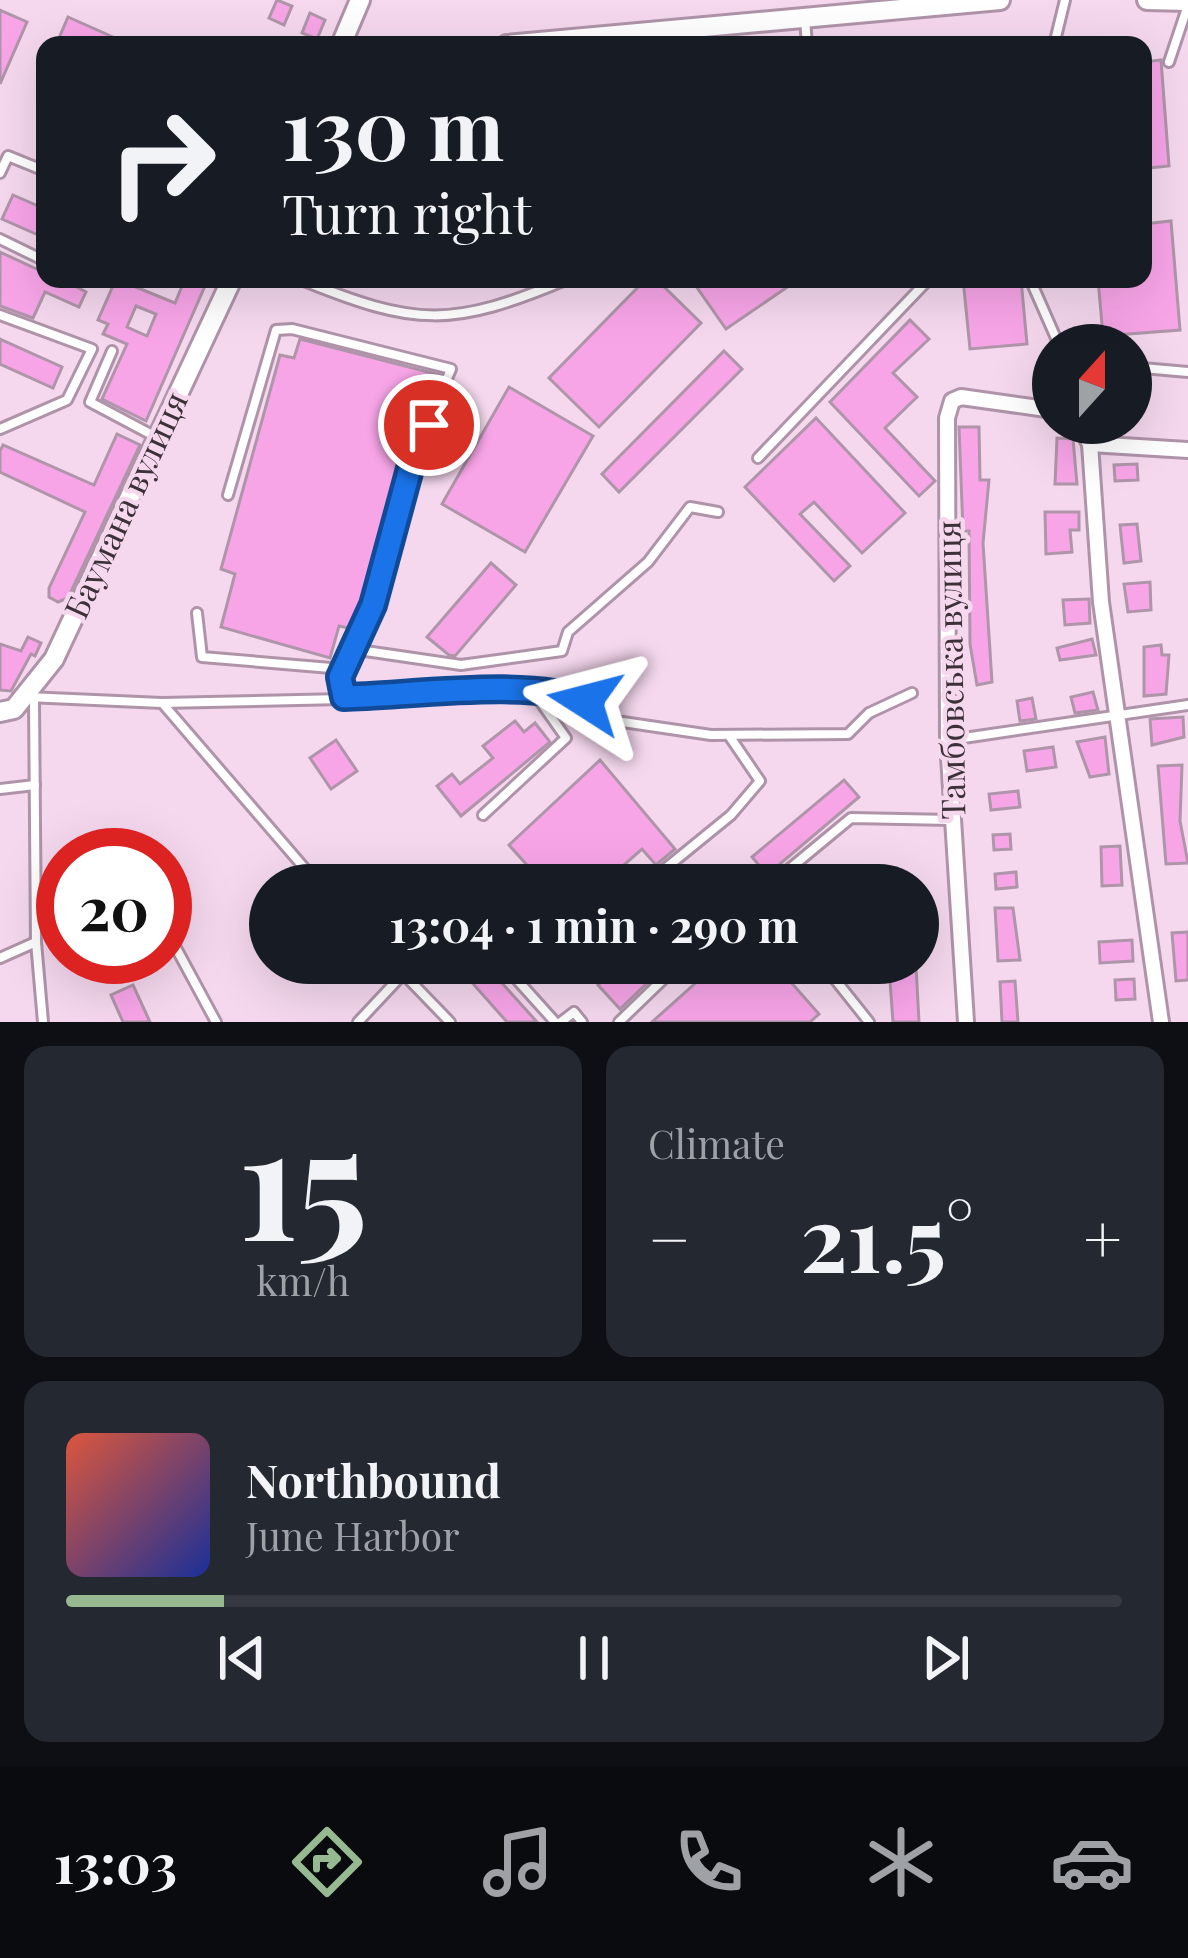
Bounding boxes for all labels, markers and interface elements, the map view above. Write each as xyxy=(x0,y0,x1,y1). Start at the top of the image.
text: 130 m xyxy=(282,70,504,182)
icon: right xyxy=(84,84,240,240)
text: Turn right xyxy=(282,177,532,249)
north arrow xyxy=(1032,324,1152,444)
map controls xyxy=(1032,324,1152,444)
pin xyxy=(378,374,480,476)
street label: Баумана вулиця xyxy=(52,384,196,625)
icon: arrive xyxy=(396,392,462,458)
street label: Тамбовська вулиця xyxy=(924,520,974,820)
position arrow xyxy=(522,638,648,764)
speed limit sign: 20 xyxy=(36,828,192,984)
text: 13:04 · 1 min · 290 m xyxy=(389,894,799,954)
text: 15 xyxy=(238,1072,368,1280)
text: Climate xyxy=(648,1117,785,1169)
text: 21.5° xyxy=(800,1176,974,1296)
text: − xyxy=(648,1193,691,1281)
text: + xyxy=(1083,1193,1122,1281)
text: km/h xyxy=(256,1254,350,1306)
text: Northbound xyxy=(246,1449,501,1509)
text: June Harbor xyxy=(246,1509,460,1561)
icon: previous xyxy=(209,1625,275,1691)
icon: pause xyxy=(561,1625,627,1691)
icon: next xyxy=(913,1625,979,1691)
icon: directions xyxy=(285,1820,369,1904)
icon: music xyxy=(476,1820,560,1904)
icon: phone xyxy=(667,1820,751,1904)
icon: climate xyxy=(859,1820,943,1904)
icon: car xyxy=(1050,1820,1134,1904)
text: 13:03 xyxy=(54,1826,177,1898)

